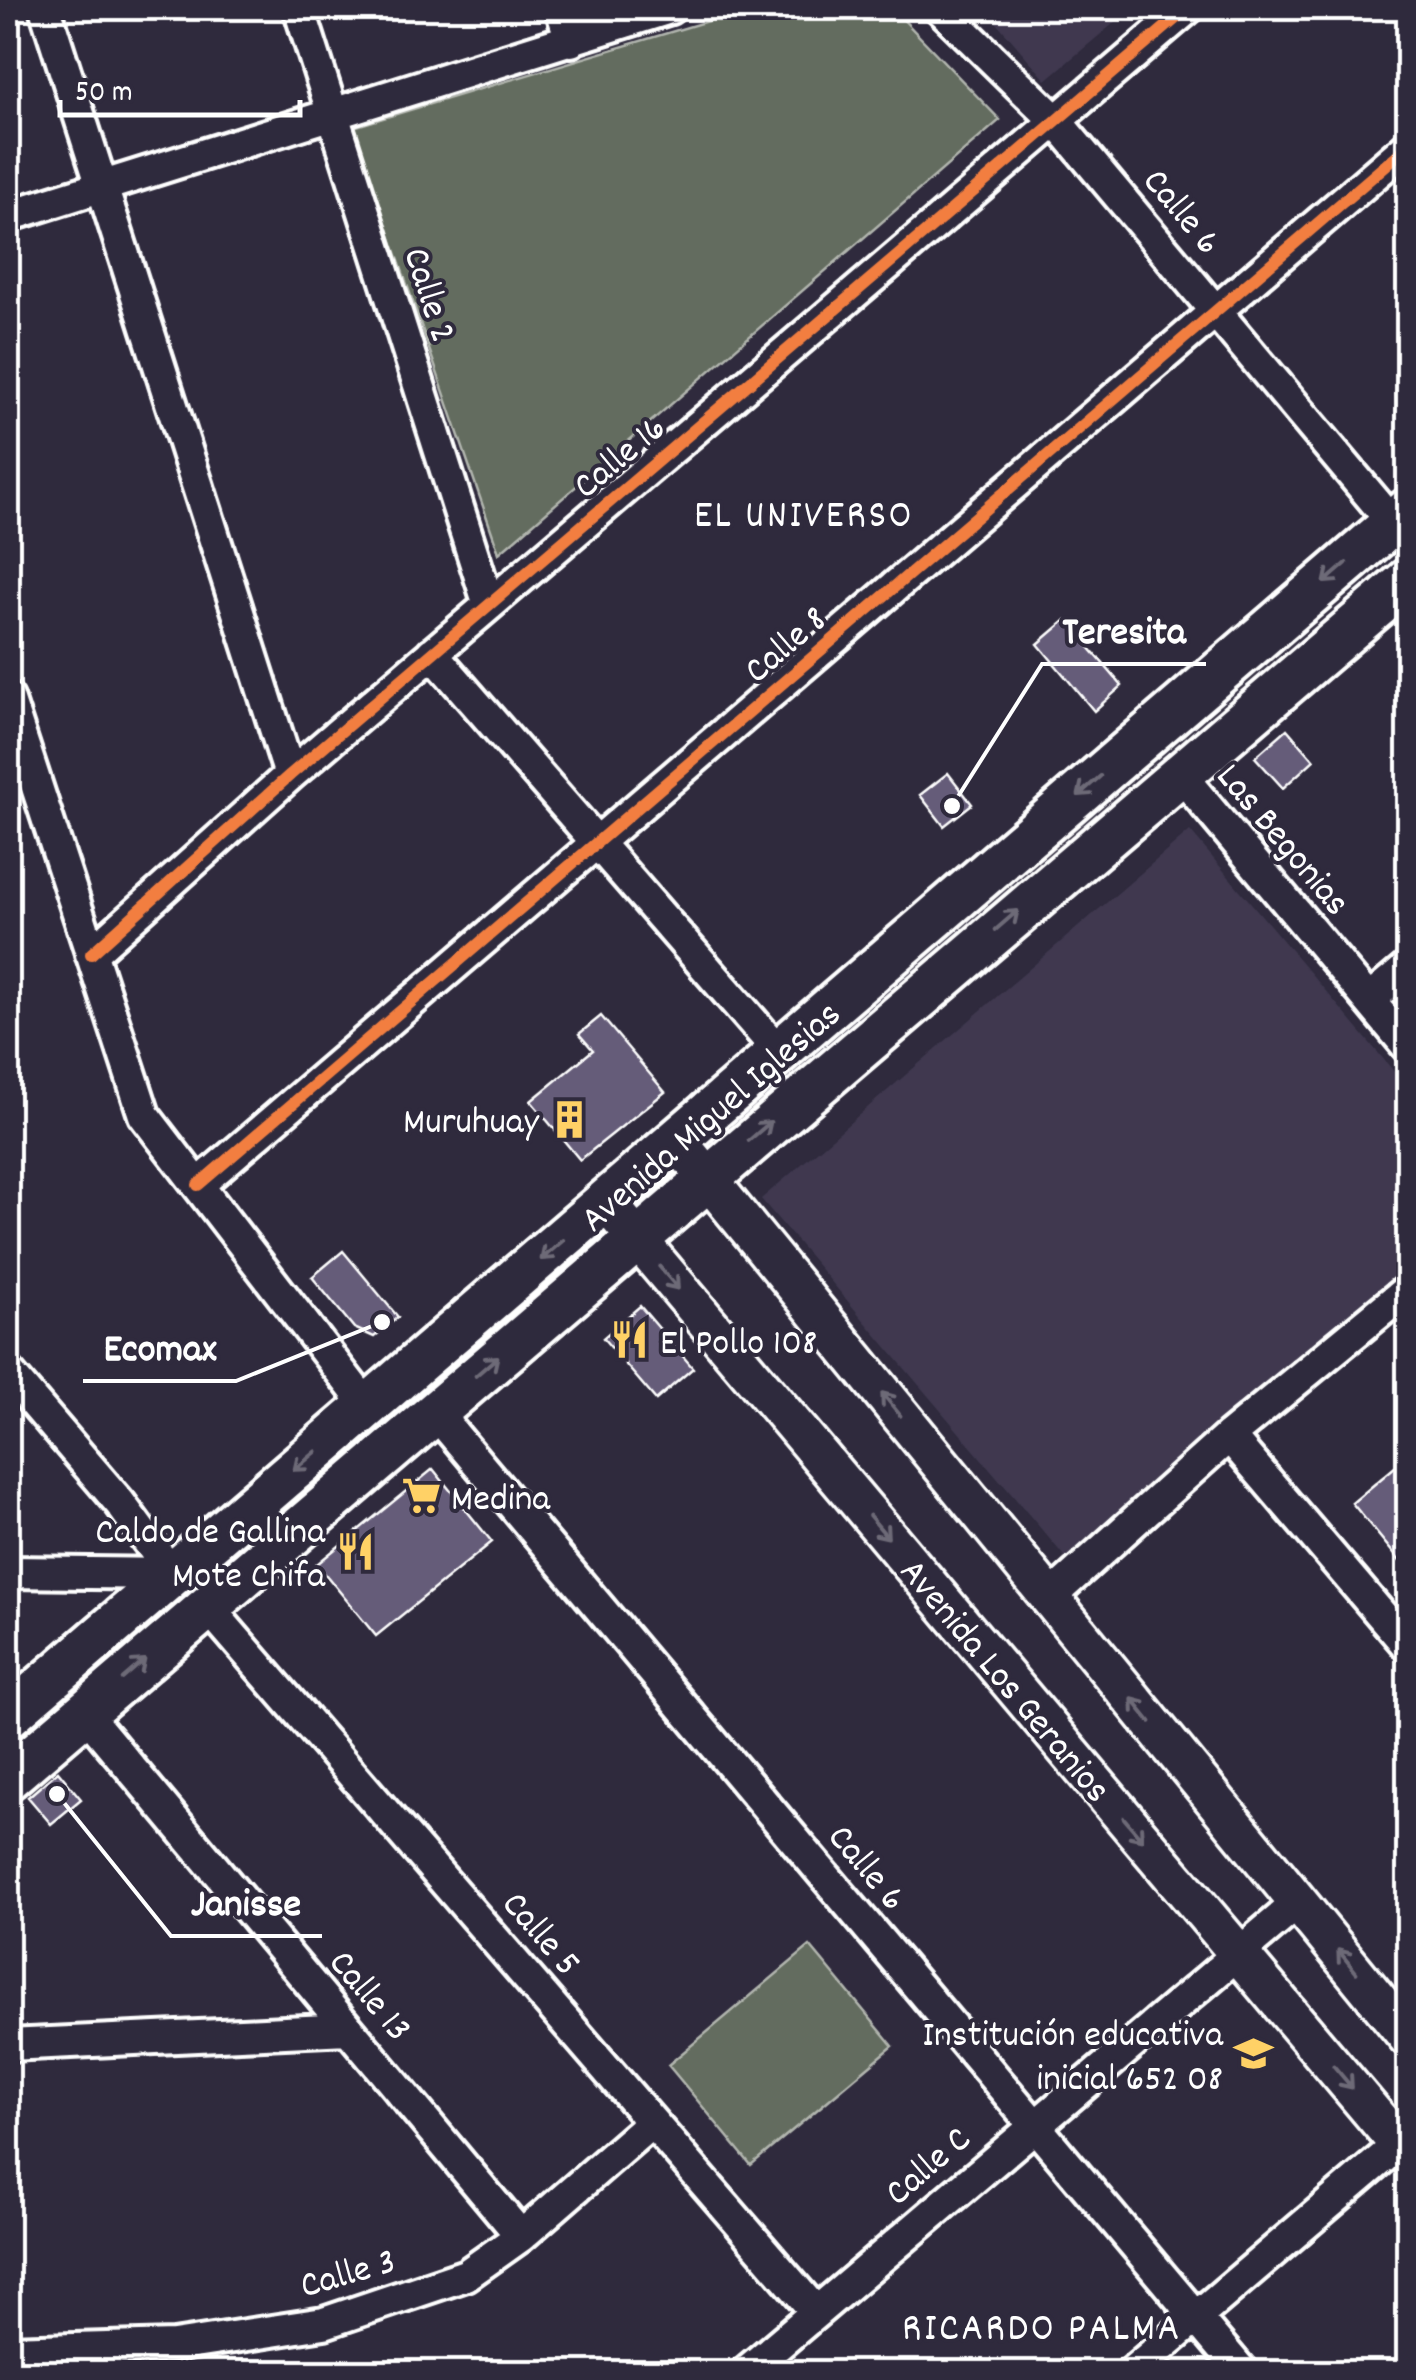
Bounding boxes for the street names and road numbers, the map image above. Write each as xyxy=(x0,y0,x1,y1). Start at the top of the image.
street label: Calle 6 xyxy=(1127,158,1233,269)
street label: Calle 2 xyxy=(386,241,468,350)
street label: Calle 16 xyxy=(563,404,680,515)
street label: Calle 8 xyxy=(734,595,842,699)
street label: Las Begonias xyxy=(1200,753,1361,930)
street label: Avenida Miguel Iglesias xyxy=(570,990,855,1248)
street label: Avenida Los Geranios xyxy=(884,1548,1122,1817)
street label: Calle 6 xyxy=(812,1814,918,1925)
street label: Calle 5 xyxy=(486,1881,592,1991)
street label: Calle 13 xyxy=(313,1940,423,2056)
street label: Calle C xyxy=(874,2115,985,2221)
street label: Calle 3 xyxy=(294,2236,403,2316)

